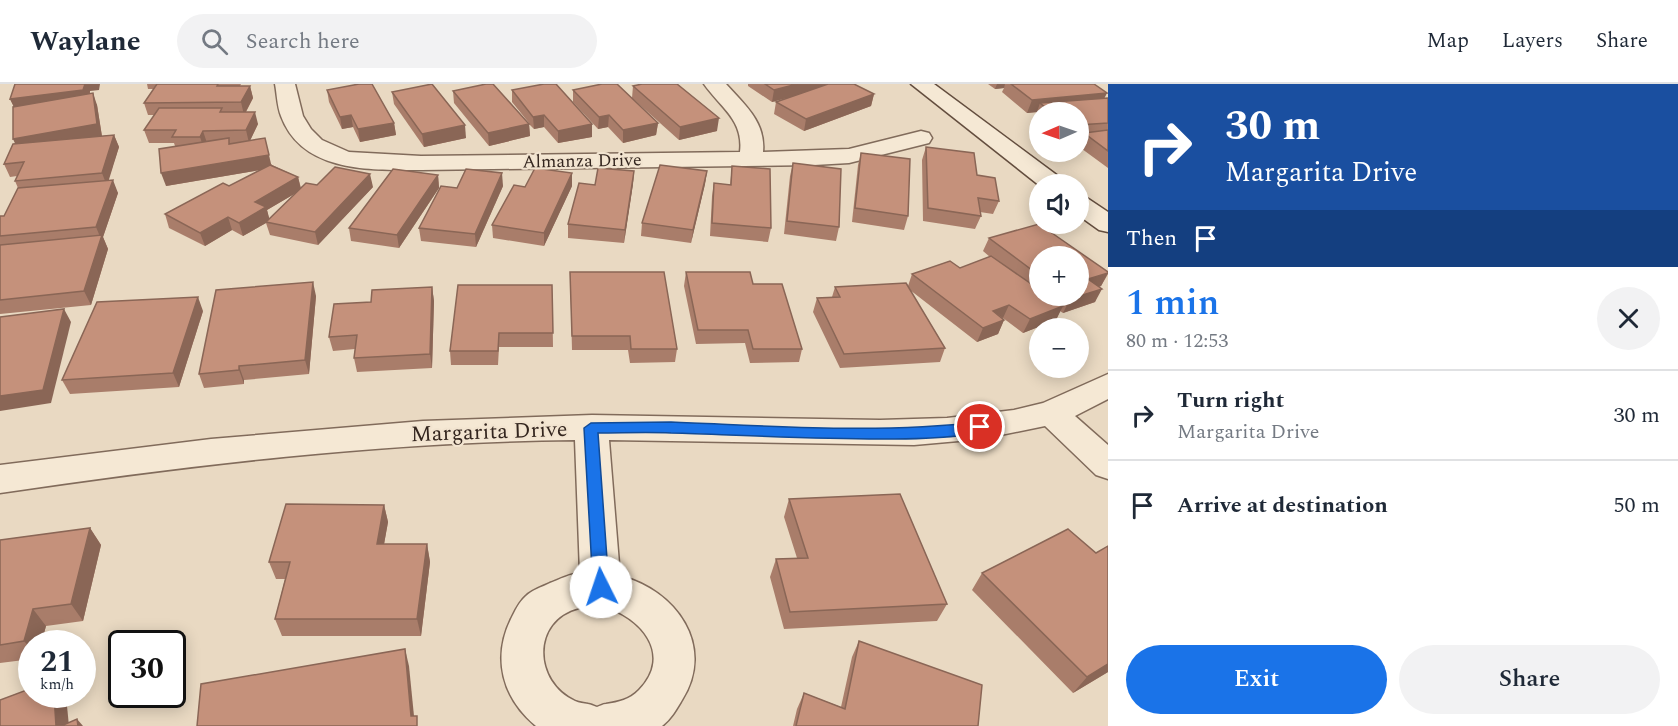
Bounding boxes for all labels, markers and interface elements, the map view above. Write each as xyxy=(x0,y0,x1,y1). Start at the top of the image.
search box xyxy=(177,14,597,68)
text: Waylane xyxy=(30,20,141,63)
icon: search xyxy=(198,25,231,58)
text: Search here xyxy=(246,25,360,58)
text: Map xyxy=(1427,25,1469,57)
text: Layers xyxy=(1502,25,1563,57)
text: Share xyxy=(1596,25,1648,57)
text: 30 m xyxy=(1225,95,1320,158)
north arrow xyxy=(1029,102,1089,162)
map controls xyxy=(1029,102,1089,378)
icon: right xyxy=(1126,108,1204,186)
street label: Almanza Drive xyxy=(522,146,642,176)
text: Margarita Drive xyxy=(1225,152,1417,194)
button: sound xyxy=(1029,174,1089,234)
text: Then xyxy=(1126,222,1177,255)
icon: arrive xyxy=(1189,222,1222,255)
button: + xyxy=(1029,246,1089,306)
text: 1 min xyxy=(1126,276,1219,331)
button: close xyxy=(1597,287,1660,350)
button: − xyxy=(1029,318,1089,378)
text: 80 m · 12:53 xyxy=(1126,326,1228,356)
text: Turn right xyxy=(1177,384,1284,417)
icon: right xyxy=(1126,399,1159,432)
text: 30 m xyxy=(1614,399,1660,432)
pin xyxy=(954,401,1005,452)
icon: arrive xyxy=(963,410,996,443)
street label: Margarita Drive xyxy=(410,413,568,451)
text: Margarita Drive xyxy=(1177,417,1319,447)
icon: arrive xyxy=(1126,489,1159,522)
text: Arrive at destination xyxy=(1177,489,1388,522)
text: 50 m xyxy=(1614,489,1660,522)
position arrow xyxy=(569,555,633,619)
speed limit sign: 30 xyxy=(108,630,186,708)
text: 21 xyxy=(40,639,74,685)
button: Exit xyxy=(1126,645,1387,714)
button: Share xyxy=(1399,645,1660,714)
text: km/h xyxy=(40,673,74,696)

